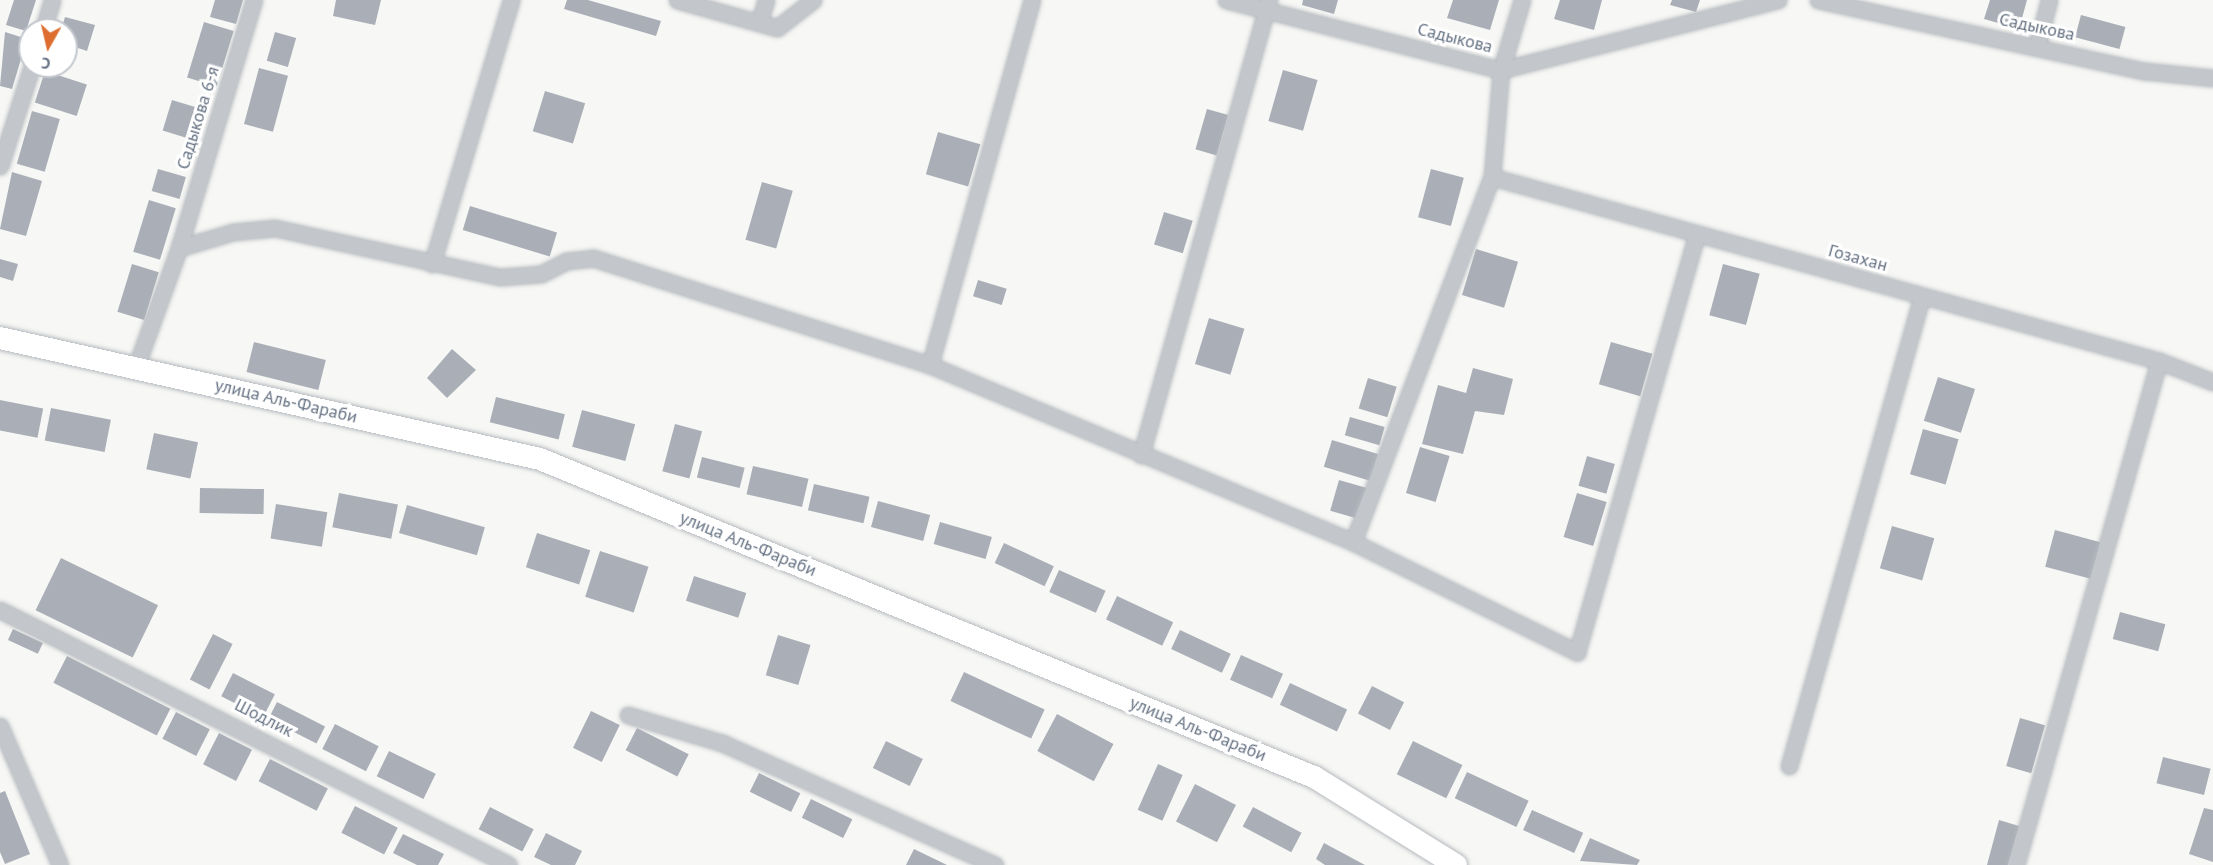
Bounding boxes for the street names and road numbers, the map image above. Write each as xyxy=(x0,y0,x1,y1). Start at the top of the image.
street label: Садыкова xyxy=(1997,8,2077,46)
street label: Садыкова xyxy=(1415,18,1495,58)
street label: Садыкова 6-я xyxy=(172,64,224,172)
street label: Гозахан xyxy=(1826,240,1890,276)
street label: улица Аль-Фараби xyxy=(212,374,360,428)
street label: улица Аль-Фараби xyxy=(676,507,820,581)
street label: улица Аль-Фараби xyxy=(1126,692,1270,766)
street label: Шодлик xyxy=(231,694,297,742)

